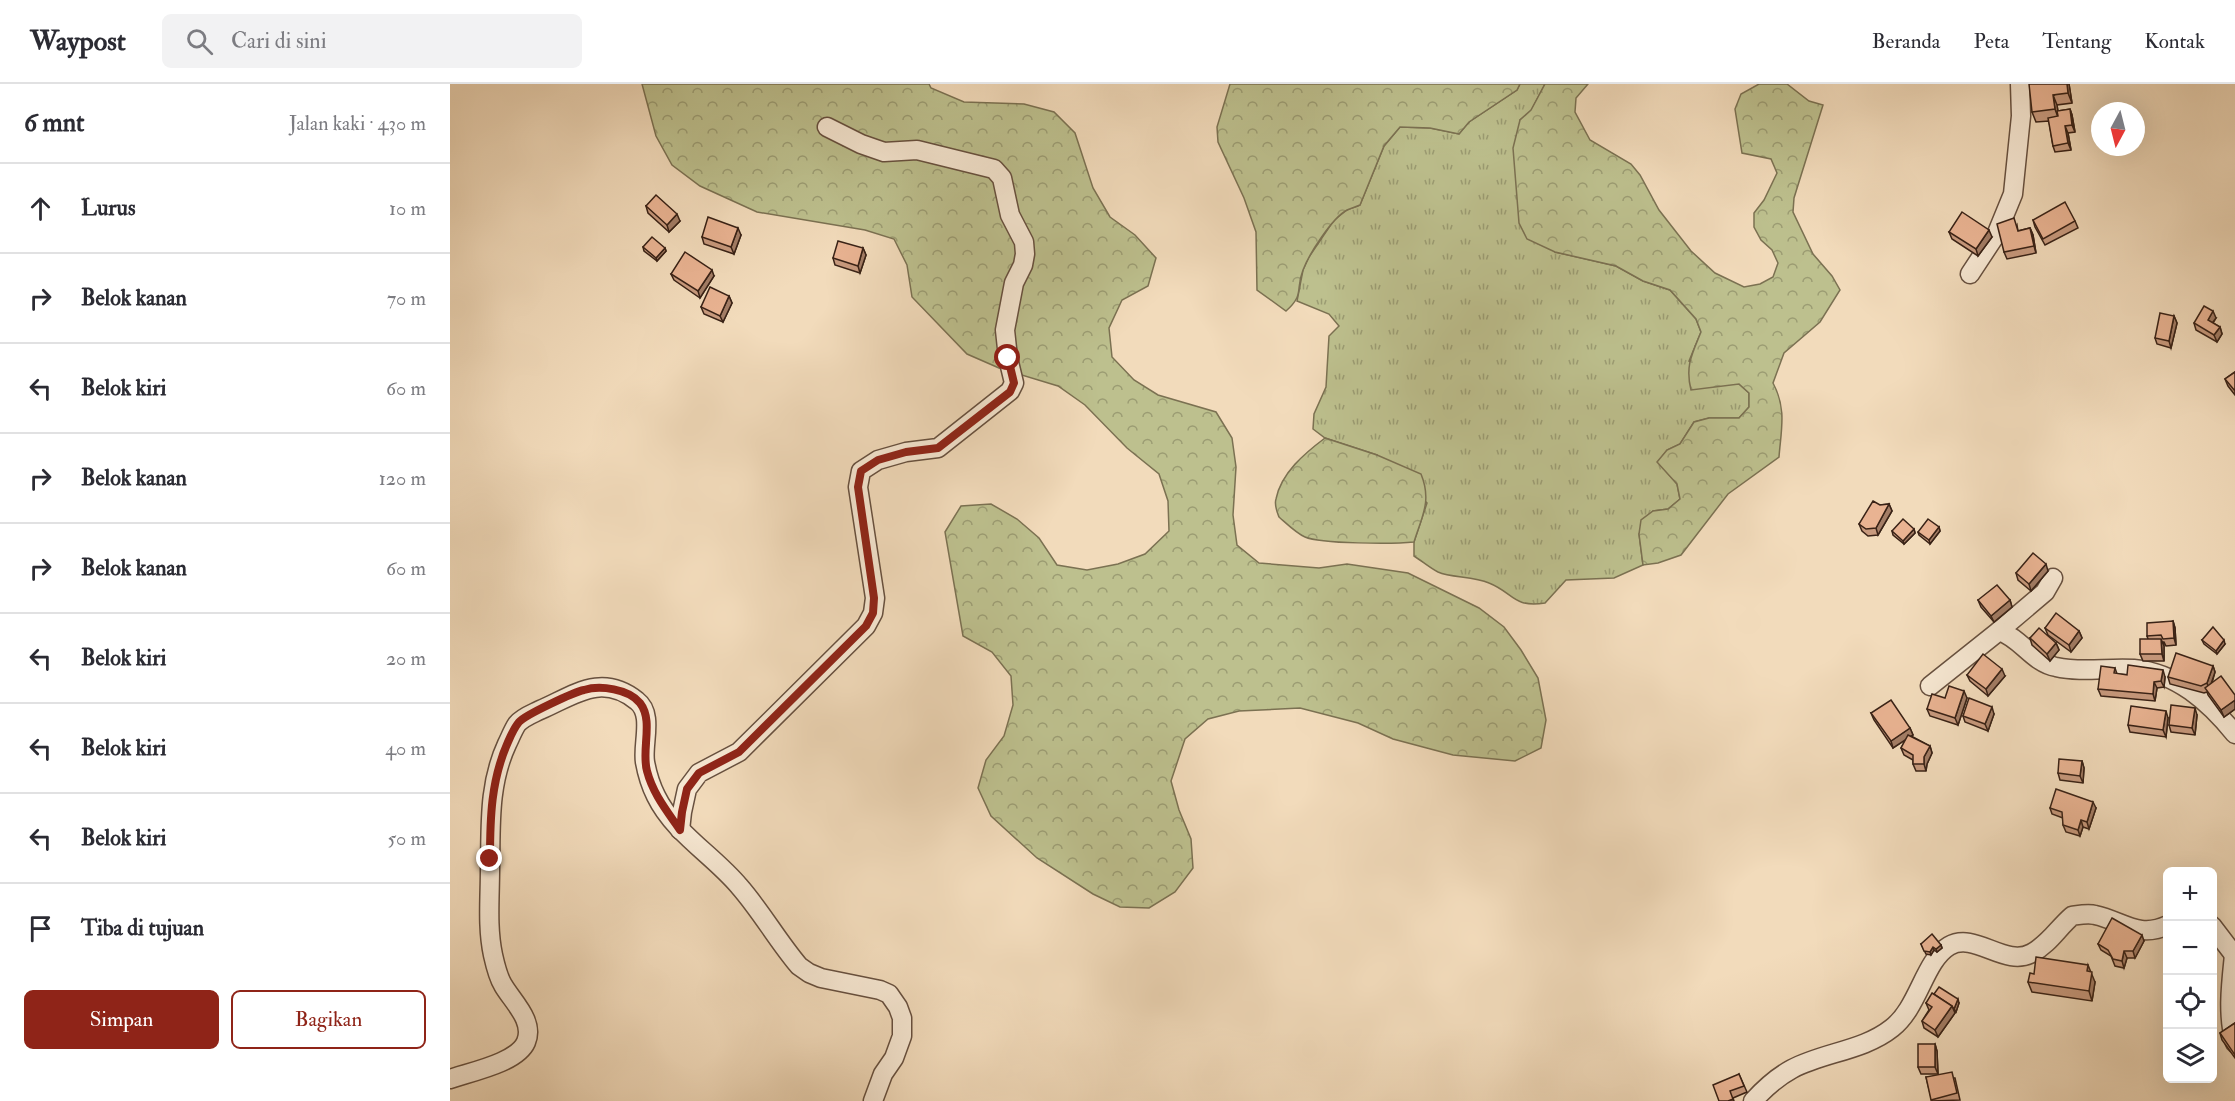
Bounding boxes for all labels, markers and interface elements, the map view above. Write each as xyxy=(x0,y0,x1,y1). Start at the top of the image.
search box xyxy=(162,14,582,68)
text: Waypost xyxy=(30,24,126,59)
icon: search xyxy=(183,25,216,58)
text: Cari di sini xyxy=(231,27,327,55)
text: Beranda xyxy=(1872,28,1940,55)
text: Peta xyxy=(1973,28,2009,55)
text: Tentang xyxy=(2042,28,2111,55)
text: Kontak xyxy=(2144,28,2205,55)
north arrow xyxy=(2091,102,2145,156)
text: 6 mnt xyxy=(24,107,84,139)
text: Jalan kaki · 430 m xyxy=(289,111,426,136)
icon: ahead xyxy=(24,192,57,225)
text: Lurus xyxy=(81,194,135,222)
text: 10 m xyxy=(389,196,426,221)
icon: right xyxy=(24,282,57,315)
text: Belok kanan xyxy=(81,284,187,312)
text: 70 m xyxy=(387,286,426,311)
route start xyxy=(994,344,1020,370)
icon: left xyxy=(24,372,57,405)
text: Belok kiri xyxy=(81,374,166,402)
text: 60 m xyxy=(386,376,426,401)
icon: right xyxy=(24,462,57,495)
text: Belok kanan xyxy=(81,464,187,492)
text: 120 m xyxy=(379,466,426,491)
icon: right xyxy=(24,552,57,585)
text: Belok kanan xyxy=(81,554,187,582)
text: 60 m xyxy=(386,556,426,581)
icon: left xyxy=(24,642,57,675)
text: Belok kiri xyxy=(81,644,166,672)
text: 20 m xyxy=(386,646,426,671)
icon: left xyxy=(24,732,57,765)
text: Belok kiri xyxy=(81,734,166,762)
text: 40 m xyxy=(385,736,426,761)
icon: left xyxy=(24,822,57,855)
text: Belok kiri xyxy=(81,824,166,852)
text: 50 m xyxy=(387,826,426,851)
route end xyxy=(476,845,502,871)
map controls xyxy=(2163,867,2217,1083)
button: + xyxy=(2163,867,2217,921)
icon: arrive xyxy=(24,912,57,945)
text: Tiba di tujuan xyxy=(81,914,204,942)
button: − xyxy=(2163,921,2217,975)
button: locate xyxy=(2163,975,2217,1029)
button: Simpan xyxy=(24,990,219,1049)
button: Bagikan xyxy=(231,990,426,1049)
button: layers xyxy=(2163,1029,2217,1083)

